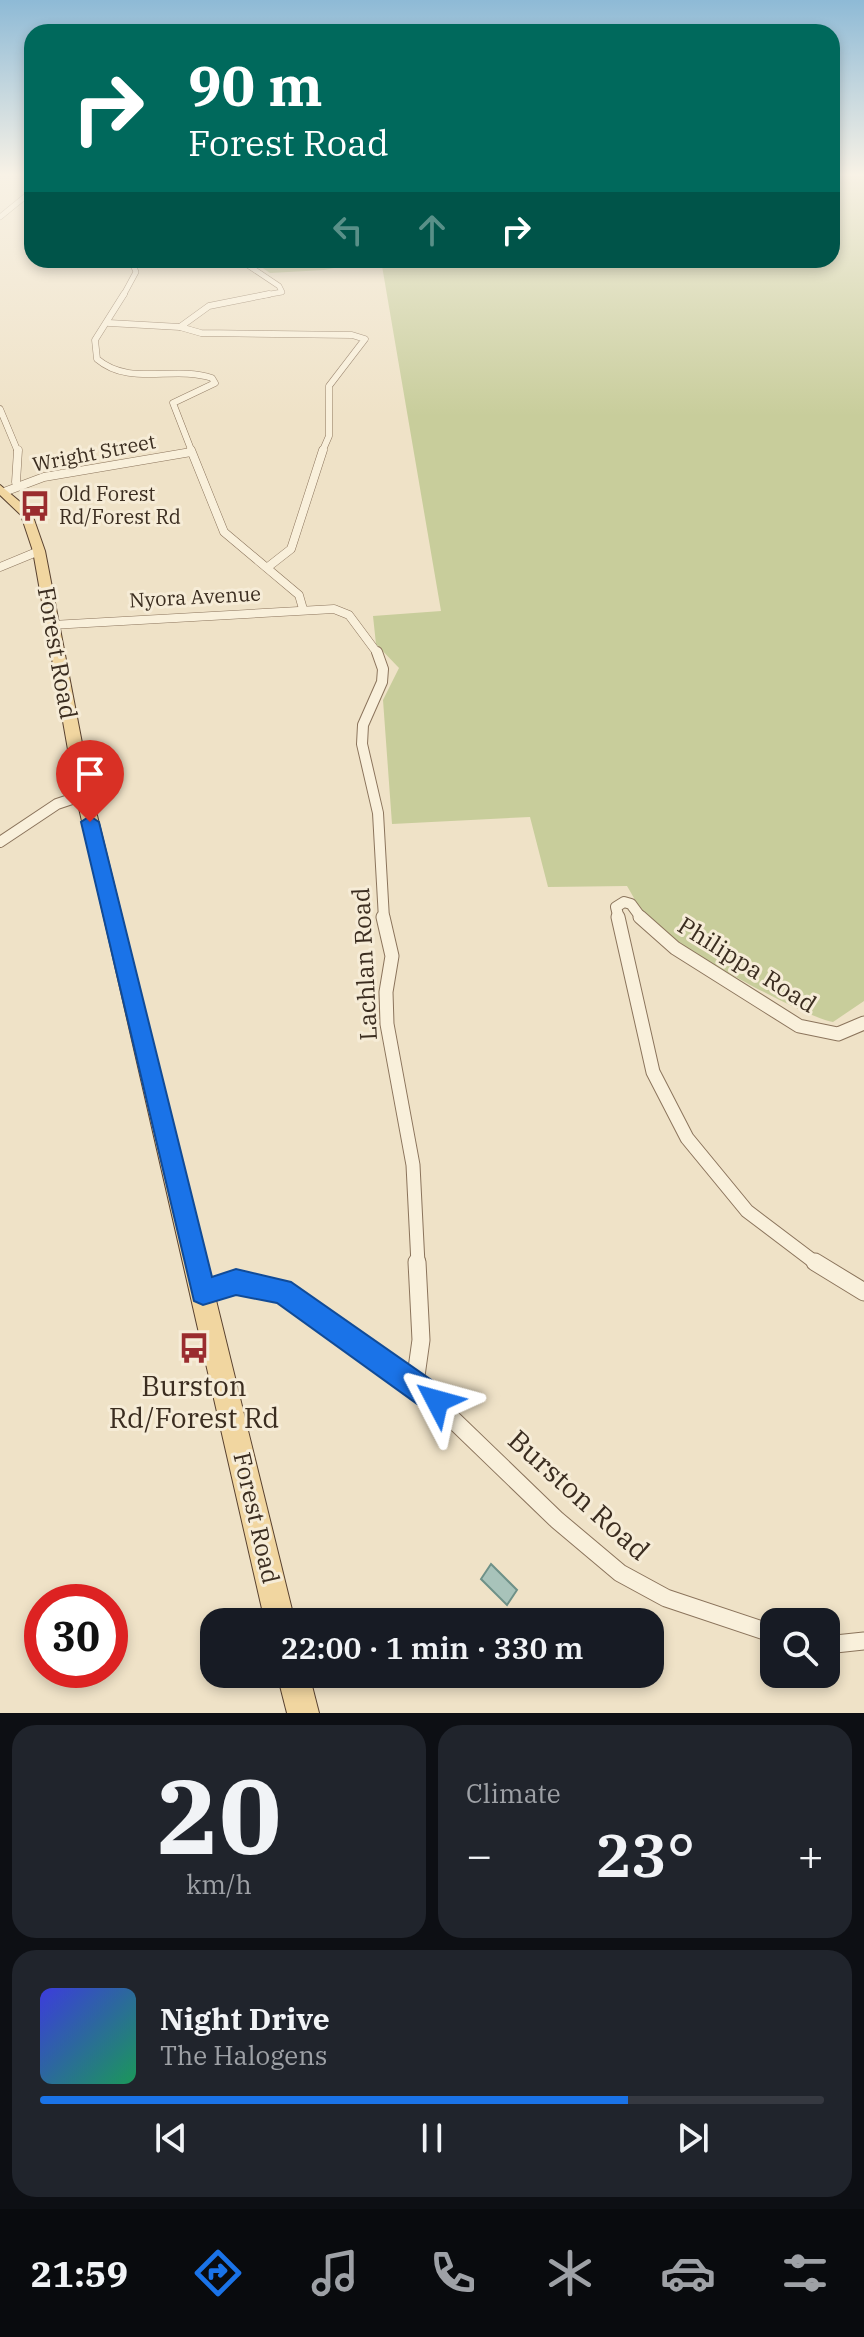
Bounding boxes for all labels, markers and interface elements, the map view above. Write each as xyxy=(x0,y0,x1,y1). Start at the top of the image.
text: 90 m xyxy=(188,49,323,121)
icon: right xyxy=(56,56,160,160)
text: Forest Road xyxy=(188,119,389,166)
icon: left xyxy=(326,208,370,252)
icon: ahead xyxy=(410,208,454,252)
icon: right xyxy=(494,208,538,252)
street label: Wright Street xyxy=(30,427,158,478)
place label: Old Forest Rd/Forest Rd xyxy=(59,480,181,530)
bus stop icon: Old Forest Rd/Forest Rd xyxy=(18,489,52,523)
street label: Nyora Avenue xyxy=(128,580,262,613)
street label: Forest Road xyxy=(31,584,85,722)
pin xyxy=(56,740,124,822)
icon: arrive xyxy=(68,752,112,796)
street label: Lachlan Road xyxy=(344,887,384,1041)
street label: Philippa Road xyxy=(672,909,823,1020)
bus stop icon: Burston Rd/Forest Rd xyxy=(177,1331,211,1365)
position arrow xyxy=(395,1359,479,1443)
place label: Burston Rd/Forest Rd xyxy=(109,1367,279,1436)
street label: Burston Road xyxy=(501,1421,658,1568)
street label: Forest Road xyxy=(226,1449,288,1587)
speed limit sign: 30 xyxy=(24,1584,128,1688)
map controls xyxy=(760,1608,840,1688)
button: search xyxy=(760,1608,840,1688)
text: 22:00 · 1 min · 330 m xyxy=(281,1628,583,1667)
text: 20 xyxy=(157,1747,281,1883)
text: Climate xyxy=(466,1776,561,1810)
text: 23° xyxy=(595,1815,695,1894)
text: − xyxy=(466,1826,492,1883)
text: + xyxy=(798,1826,824,1883)
text: km/h xyxy=(186,1867,252,1901)
text: Night Drive xyxy=(160,1999,330,2038)
text: The Halogens xyxy=(160,2038,328,2072)
icon: previous xyxy=(149,2116,193,2160)
icon: pause xyxy=(410,2116,454,2160)
icon: next xyxy=(671,2116,715,2160)
icon: directions xyxy=(190,2245,246,2301)
icon: music xyxy=(307,2245,363,2301)
icon: phone xyxy=(425,2245,481,2301)
icon: climate xyxy=(542,2245,598,2301)
icon: car xyxy=(660,2245,716,2301)
icon: filters xyxy=(777,2245,833,2301)
text: 21:59 xyxy=(31,2250,128,2297)

